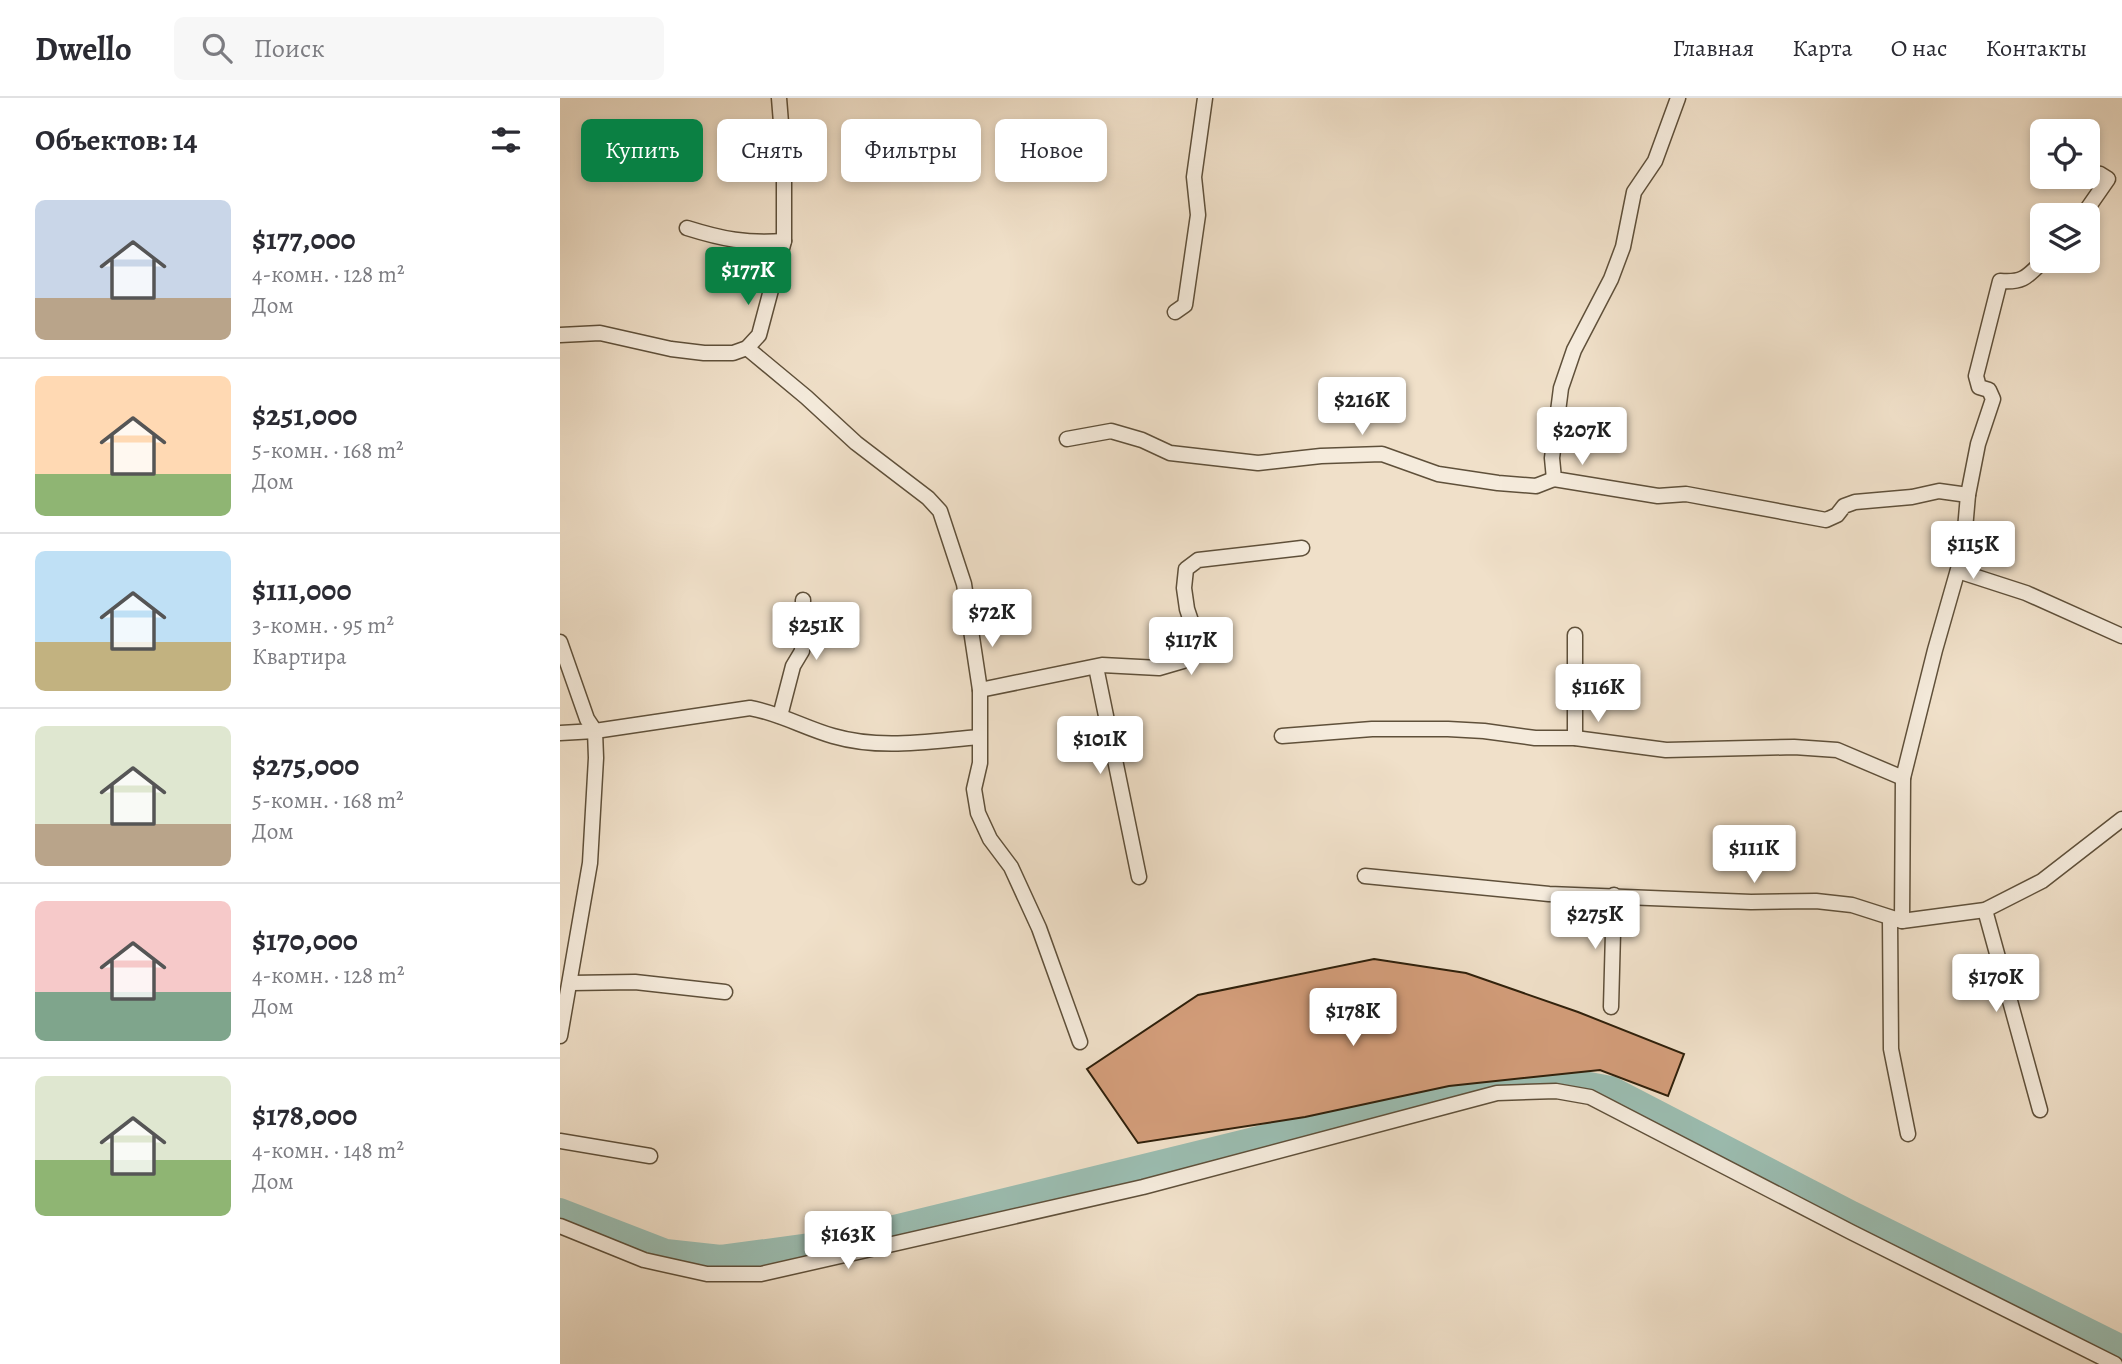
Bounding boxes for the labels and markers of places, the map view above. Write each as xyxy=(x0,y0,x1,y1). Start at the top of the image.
pin: $177K xyxy=(699,248,797,307)
pin: $216K xyxy=(1313,378,1411,437)
pin: $207K xyxy=(1533,408,1631,467)
pin: $115K xyxy=(1924,522,2022,581)
pin: $72K xyxy=(951,589,1033,649)
pin: $251K xyxy=(767,602,865,662)
pin: $117K xyxy=(1142,618,1240,677)
pin: $116K xyxy=(1549,664,1647,724)
pin: $101K xyxy=(1051,716,1149,776)
pin: $111K xyxy=(1705,826,1803,885)
pin: $275K xyxy=(1546,892,1644,951)
pin: $170K xyxy=(1947,954,2045,1014)
pin: $178K xyxy=(1304,988,1402,1048)
pin: $163K xyxy=(799,1212,897,1271)

